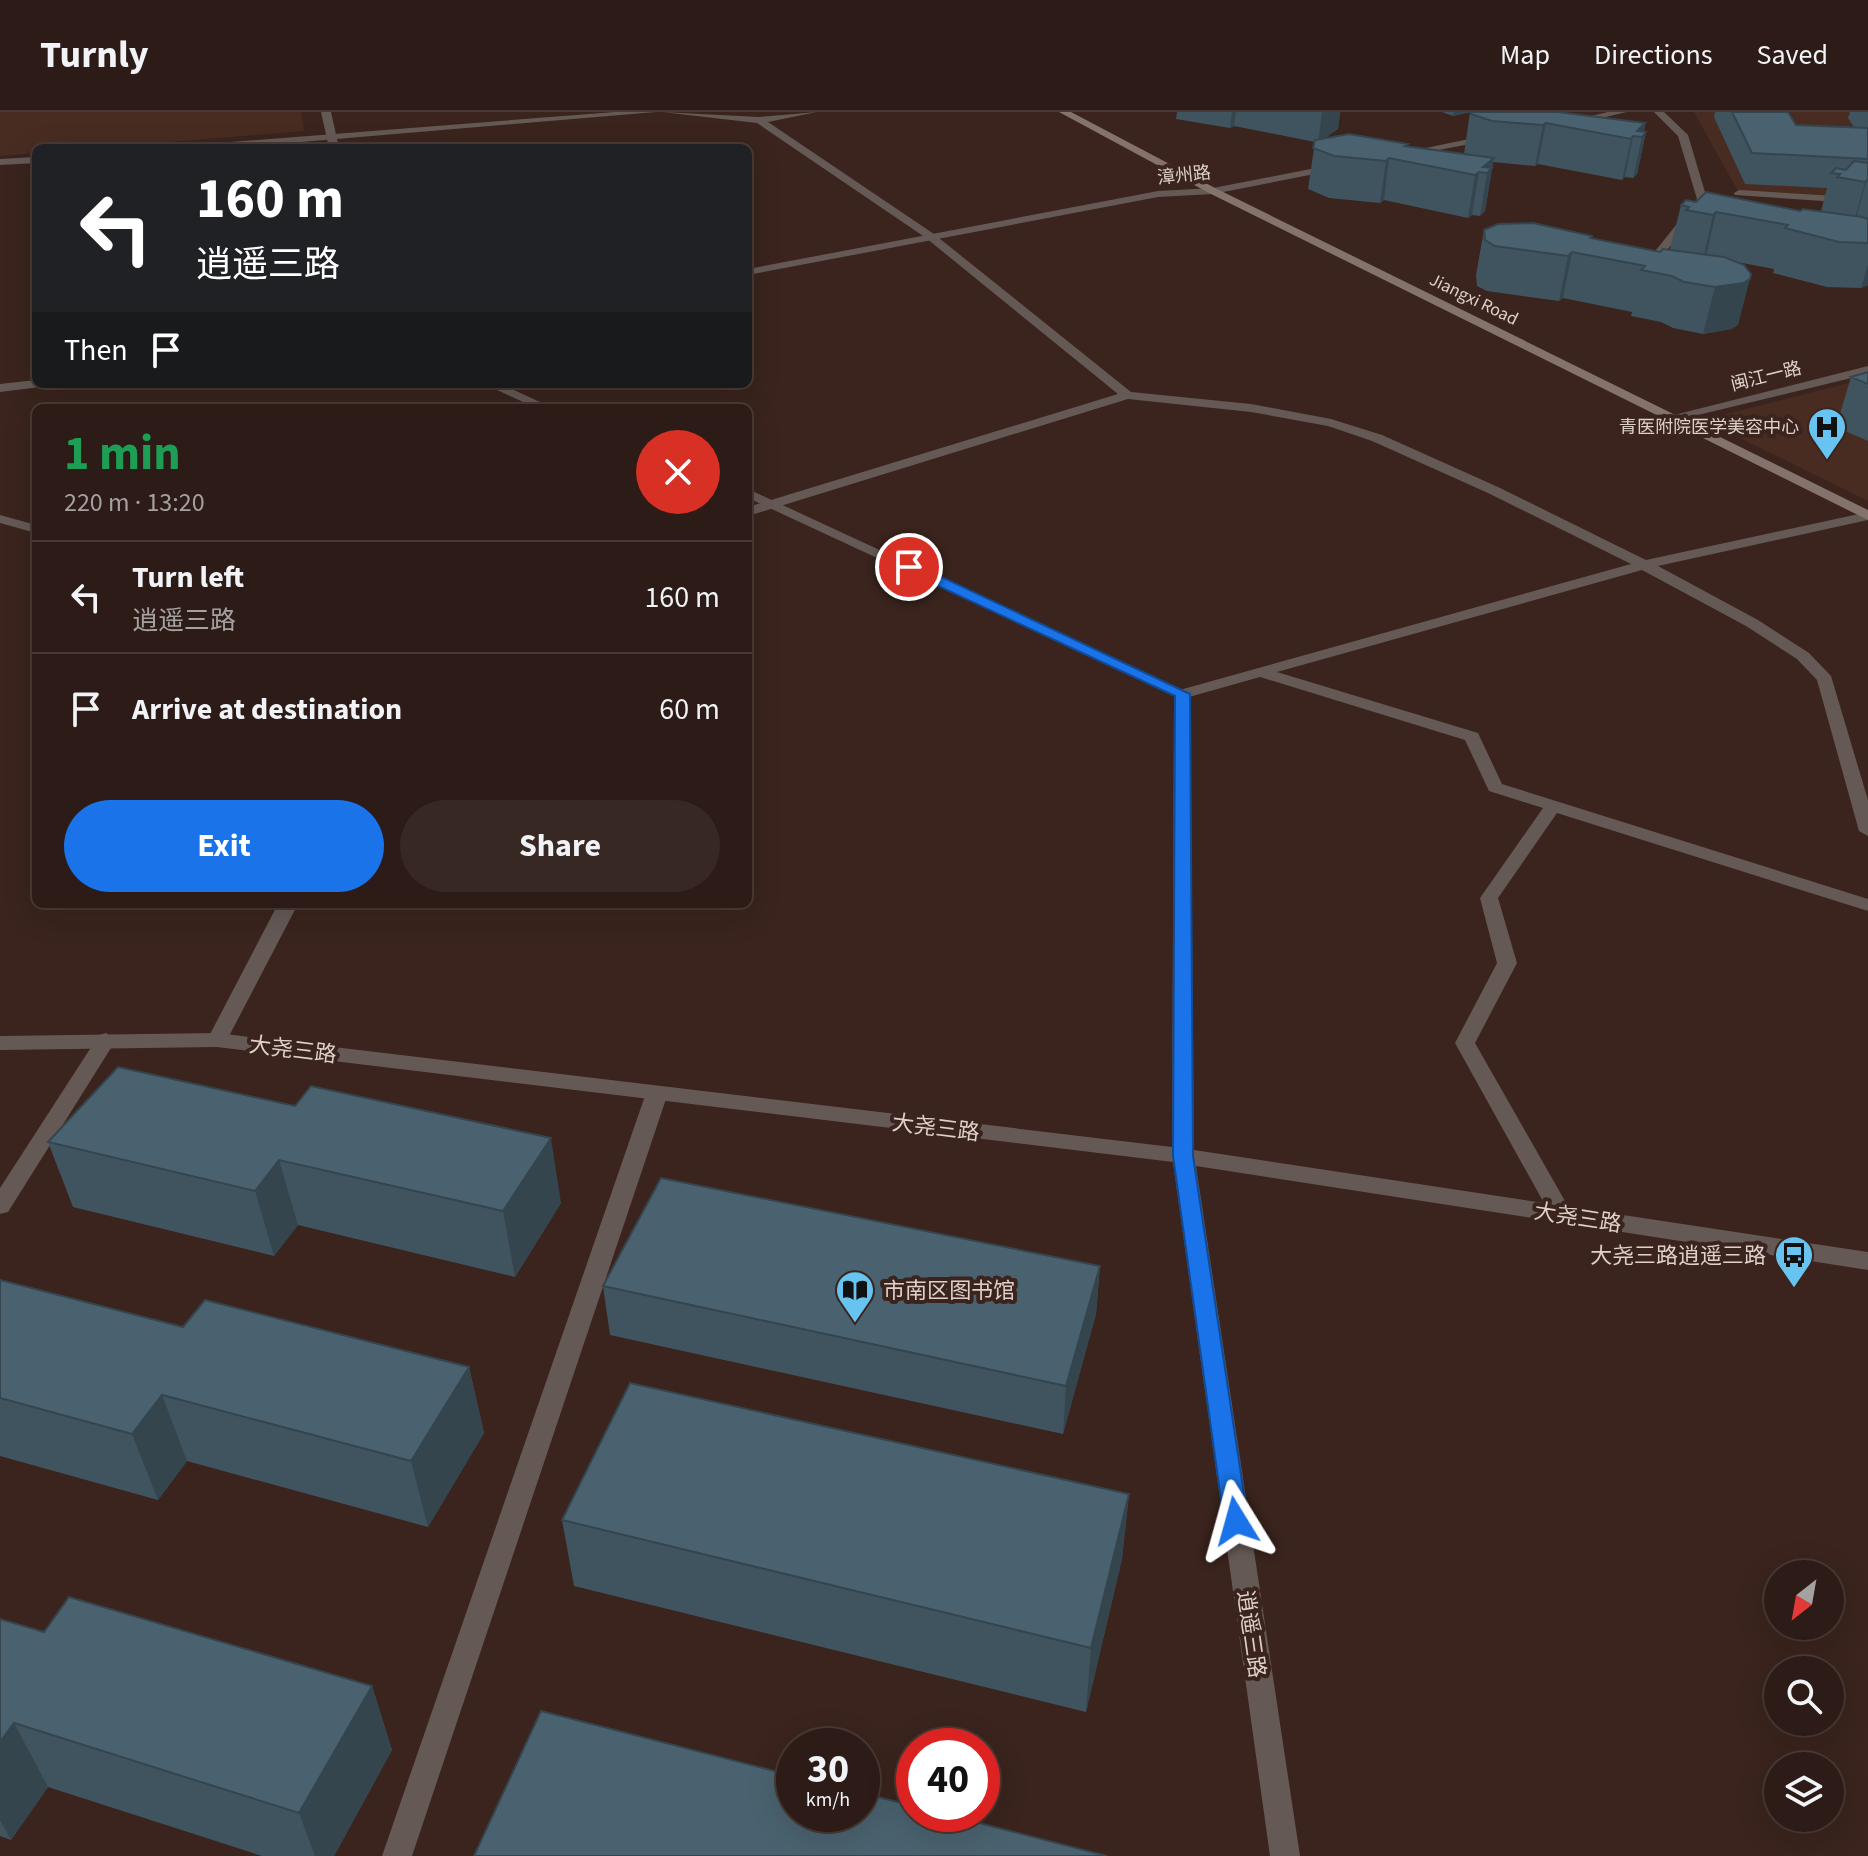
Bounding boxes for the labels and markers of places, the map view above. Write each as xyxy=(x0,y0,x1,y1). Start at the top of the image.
hospital icon: 青医附院医学美容中心 xyxy=(1806,406,1848,461)
place label: 青医附院医学美容中心 xyxy=(1619,415,1799,440)
pin xyxy=(875,533,943,601)
bus stop icon: 大尧三路逍遥三路 xyxy=(1773,1234,1815,1289)
place label: 大尧三路逍遥三路 xyxy=(1590,1240,1766,1272)
library icon: 市南区图书馆 xyxy=(834,1269,876,1324)
place label: 市南区图书馆 xyxy=(883,1275,1015,1307)

